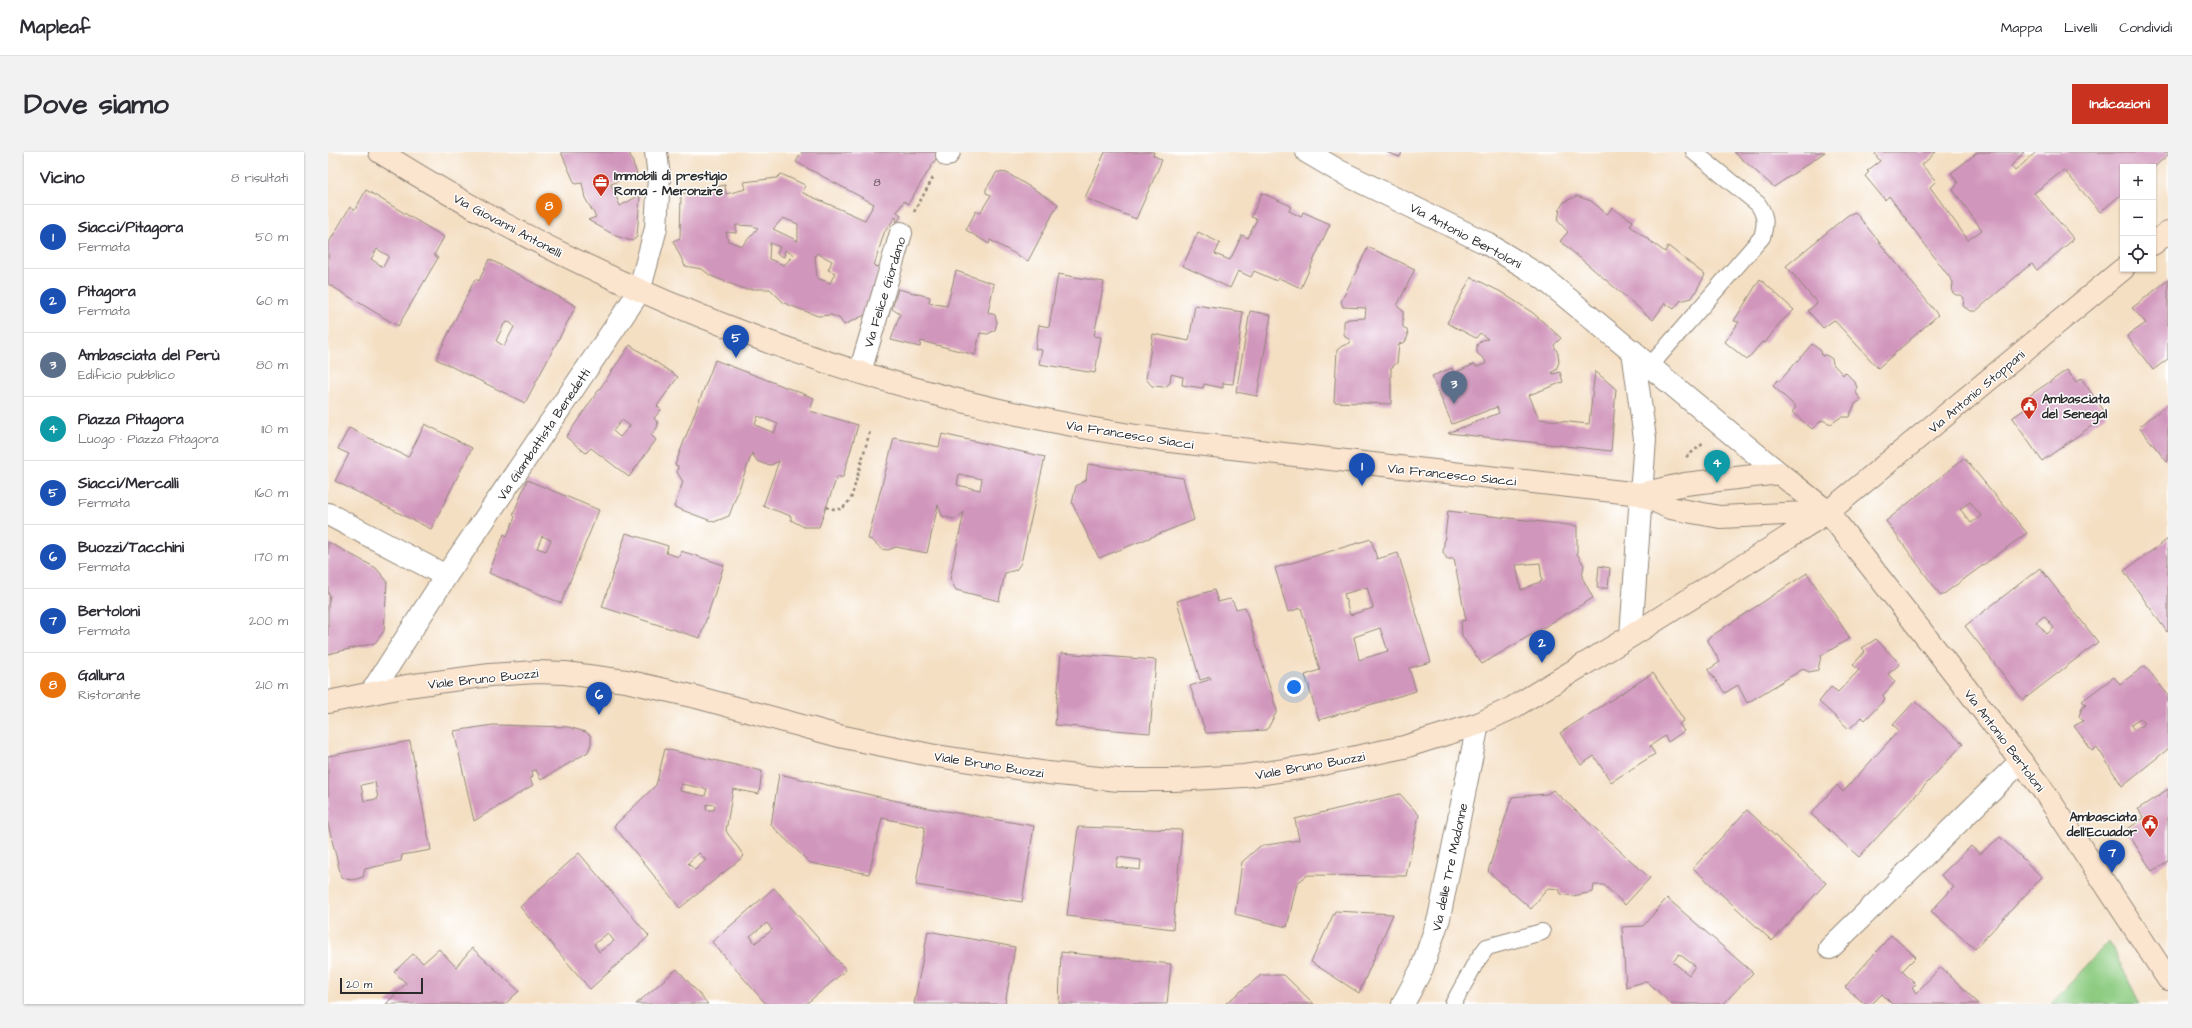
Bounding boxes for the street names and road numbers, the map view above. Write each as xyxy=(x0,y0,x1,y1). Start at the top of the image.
street label: Via Giovanni Antonelli xyxy=(450,190,565,262)
street label: Via Antonio Bertoloni xyxy=(1406,199,1525,273)
street label: Via Felice Giordano xyxy=(860,234,911,350)
street label: Via Antonio Stoppani xyxy=(1925,346,2029,437)
street label: Via Giambattista Benedetti xyxy=(493,365,595,504)
street label: Via Francesco Siacci xyxy=(1065,416,1195,454)
street label: Via Francesco Siacci xyxy=(1387,459,1517,491)
street label: Viale Bruno Buozzi xyxy=(427,664,539,694)
street label: Via Antonio Bertoloni xyxy=(1960,686,2049,796)
street label: Viale Bruno Buozzi xyxy=(933,747,1045,783)
street label: Viale Bruno Buozzi xyxy=(1254,747,1366,784)
street label: Via delle Tre Madonne xyxy=(1428,801,1472,933)

